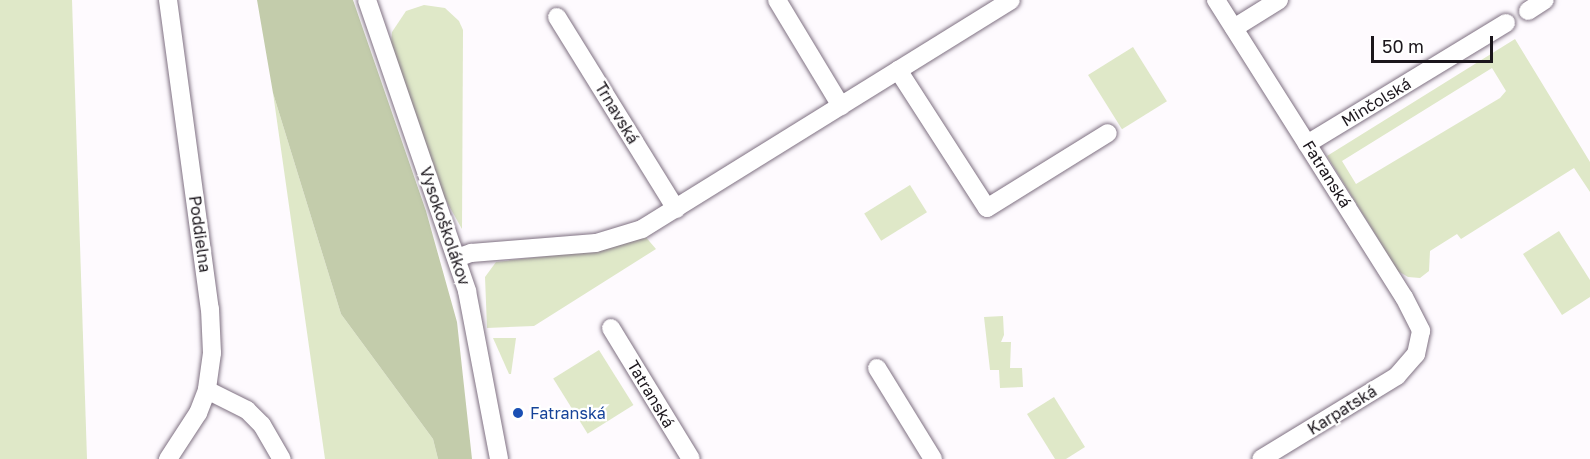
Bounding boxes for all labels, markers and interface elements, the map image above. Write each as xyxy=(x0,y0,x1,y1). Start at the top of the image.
scale bar xyxy=(1374,24,1496,62)
text: 50 m xyxy=(1382,35,1424,57)
street label: Minčolská xyxy=(1338,74,1414,130)
street label: Trnavská xyxy=(591,79,643,147)
street label: Fatranská xyxy=(1299,137,1355,211)
street label: Vysokoškolákov xyxy=(416,164,474,288)
street label: Poddielna xyxy=(185,194,215,274)
street label: Tatranská xyxy=(623,357,679,431)
street label: Karpatská xyxy=(1304,381,1380,439)
place label: Fatranská xyxy=(530,403,606,423)
marker: Fatranská xyxy=(511,406,525,420)

